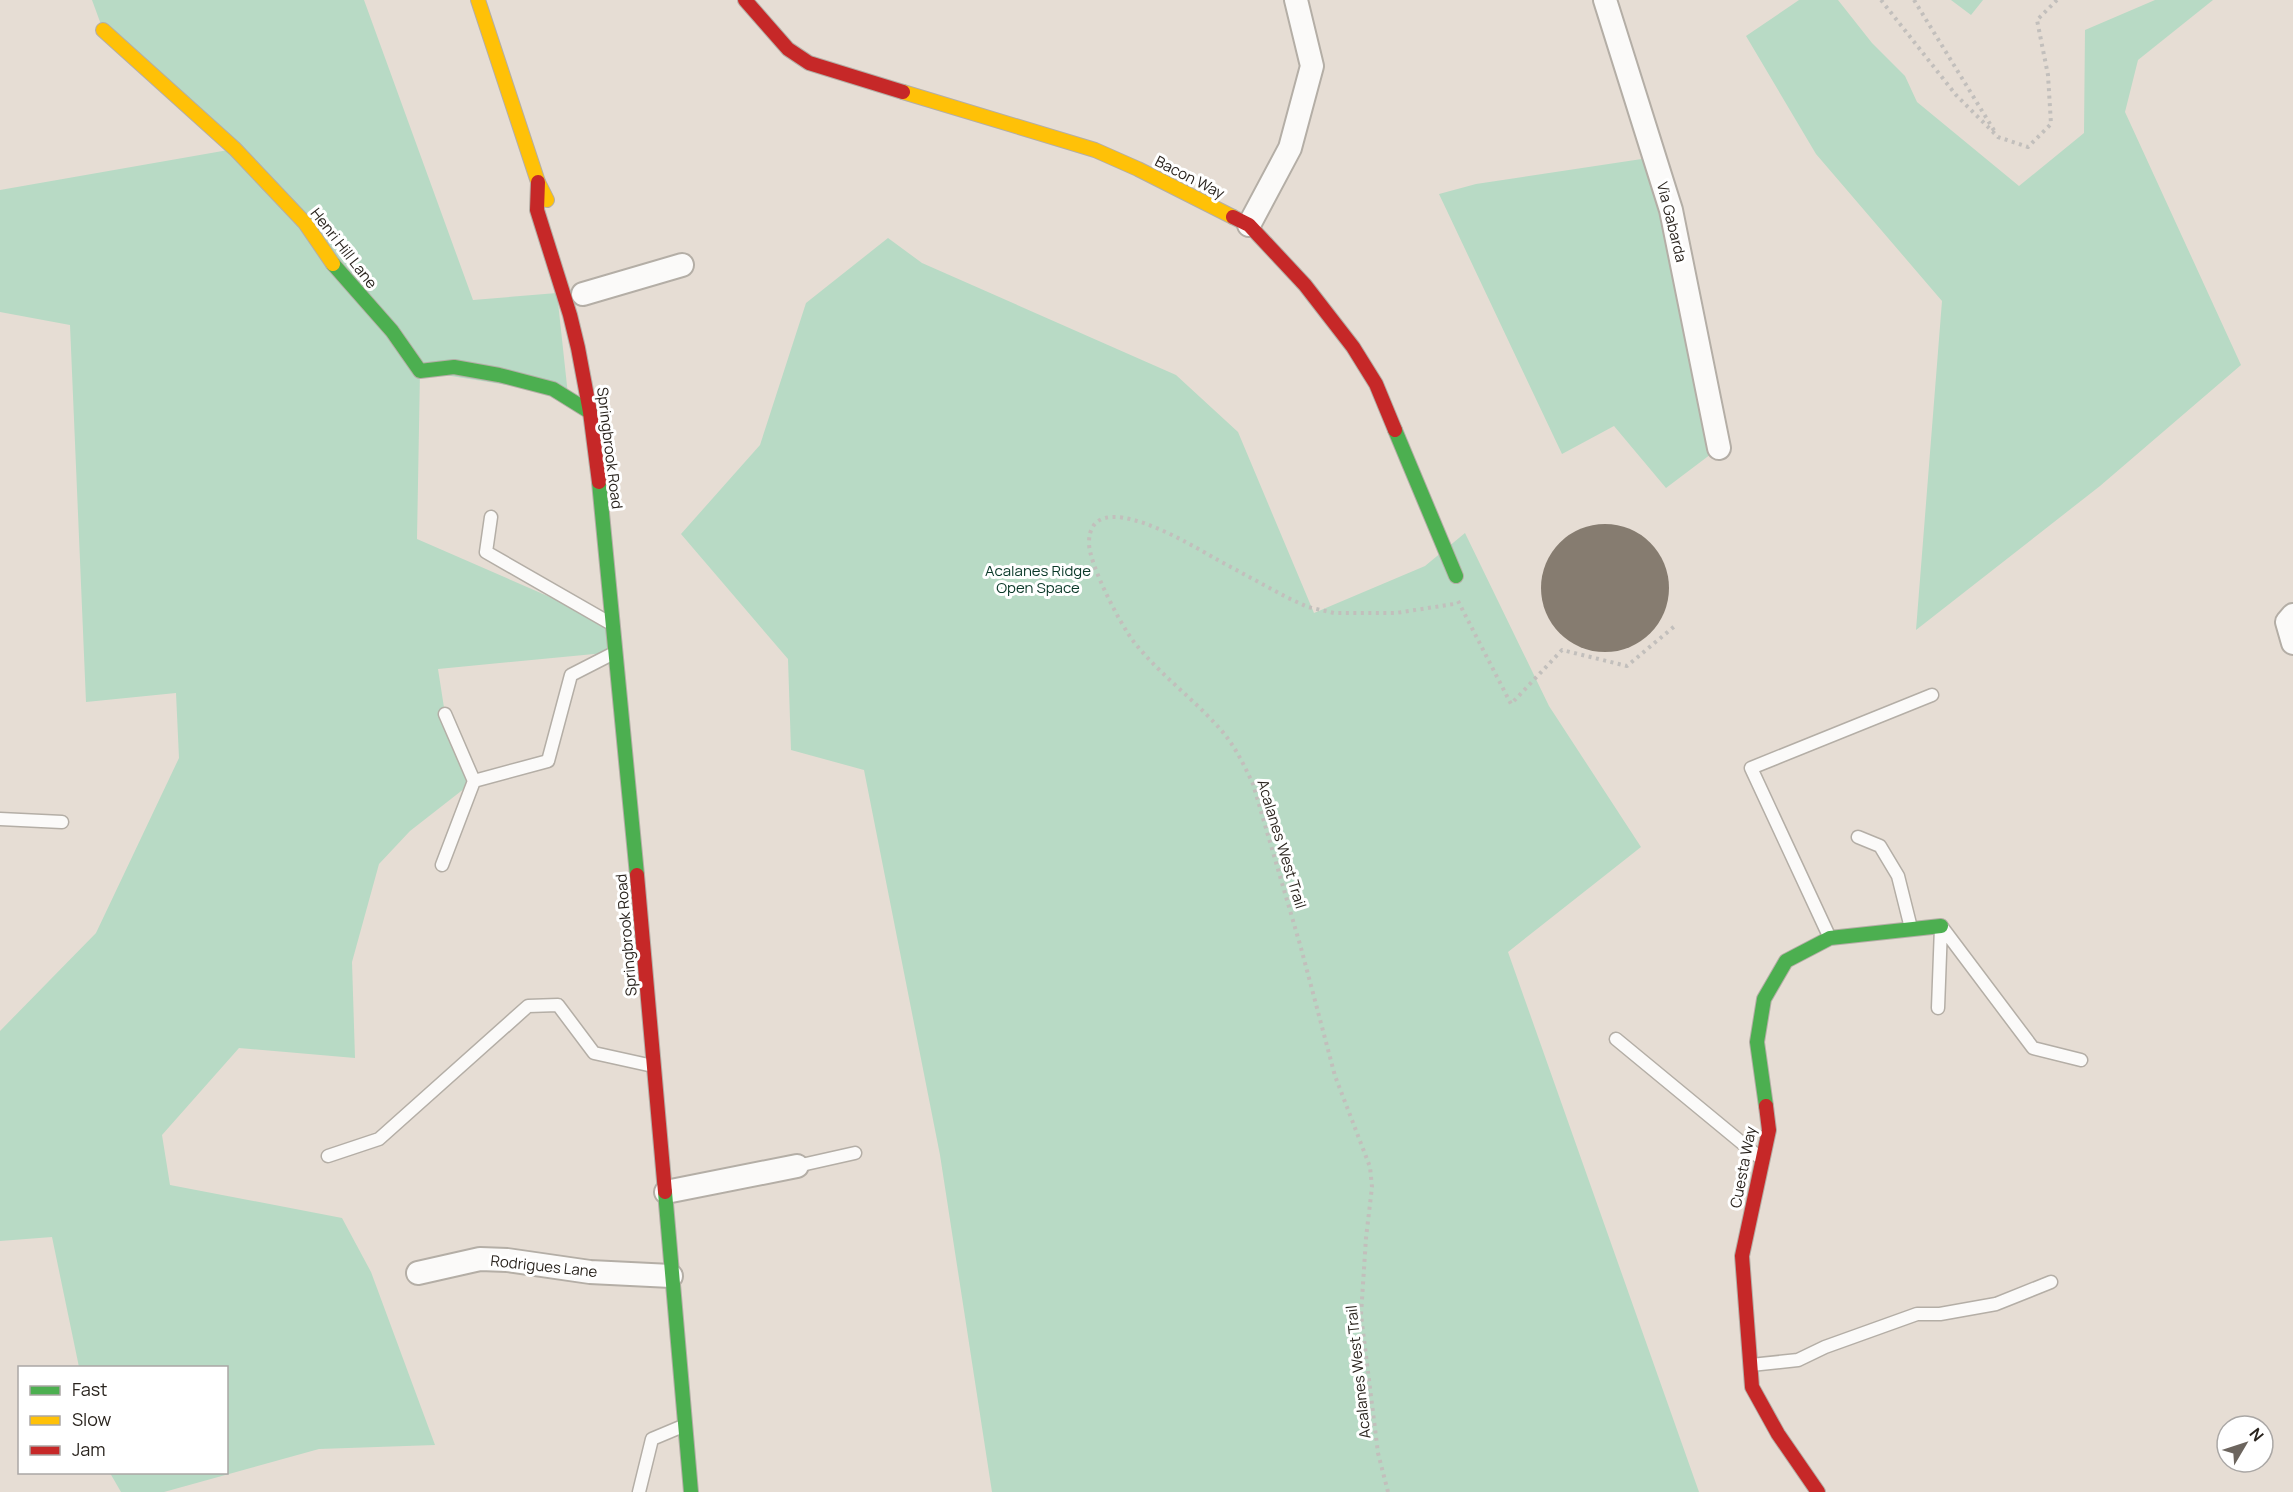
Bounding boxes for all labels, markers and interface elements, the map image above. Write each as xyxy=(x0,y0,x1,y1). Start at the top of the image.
street label: Bacon Way xyxy=(1152,150,1228,204)
street label: Via Gabarda xyxy=(1652,180,1692,264)
street label: Henri Hill Lane xyxy=(306,203,382,293)
street label: Springbrook Road xyxy=(592,386,628,510)
park label: Acalanes Ridge Open Space xyxy=(985,560,1091,598)
street label: Acalanes West Trail xyxy=(1252,777,1312,911)
street label: Springbrook Road xyxy=(610,873,642,997)
street label: Cuesta Way xyxy=(1725,1124,1761,1210)
street label: Rodrigues Lane xyxy=(490,1250,599,1282)
street label: Acalanes West Trail xyxy=(1341,1304,1375,1440)
legend xyxy=(18,1366,228,1474)
text: Fast xyxy=(72,1377,107,1401)
text: Slow xyxy=(72,1407,112,1431)
north arrow xyxy=(2215,1414,2275,1474)
text: N xyxy=(2244,1423,2269,1446)
text: Jam xyxy=(72,1437,106,1461)

